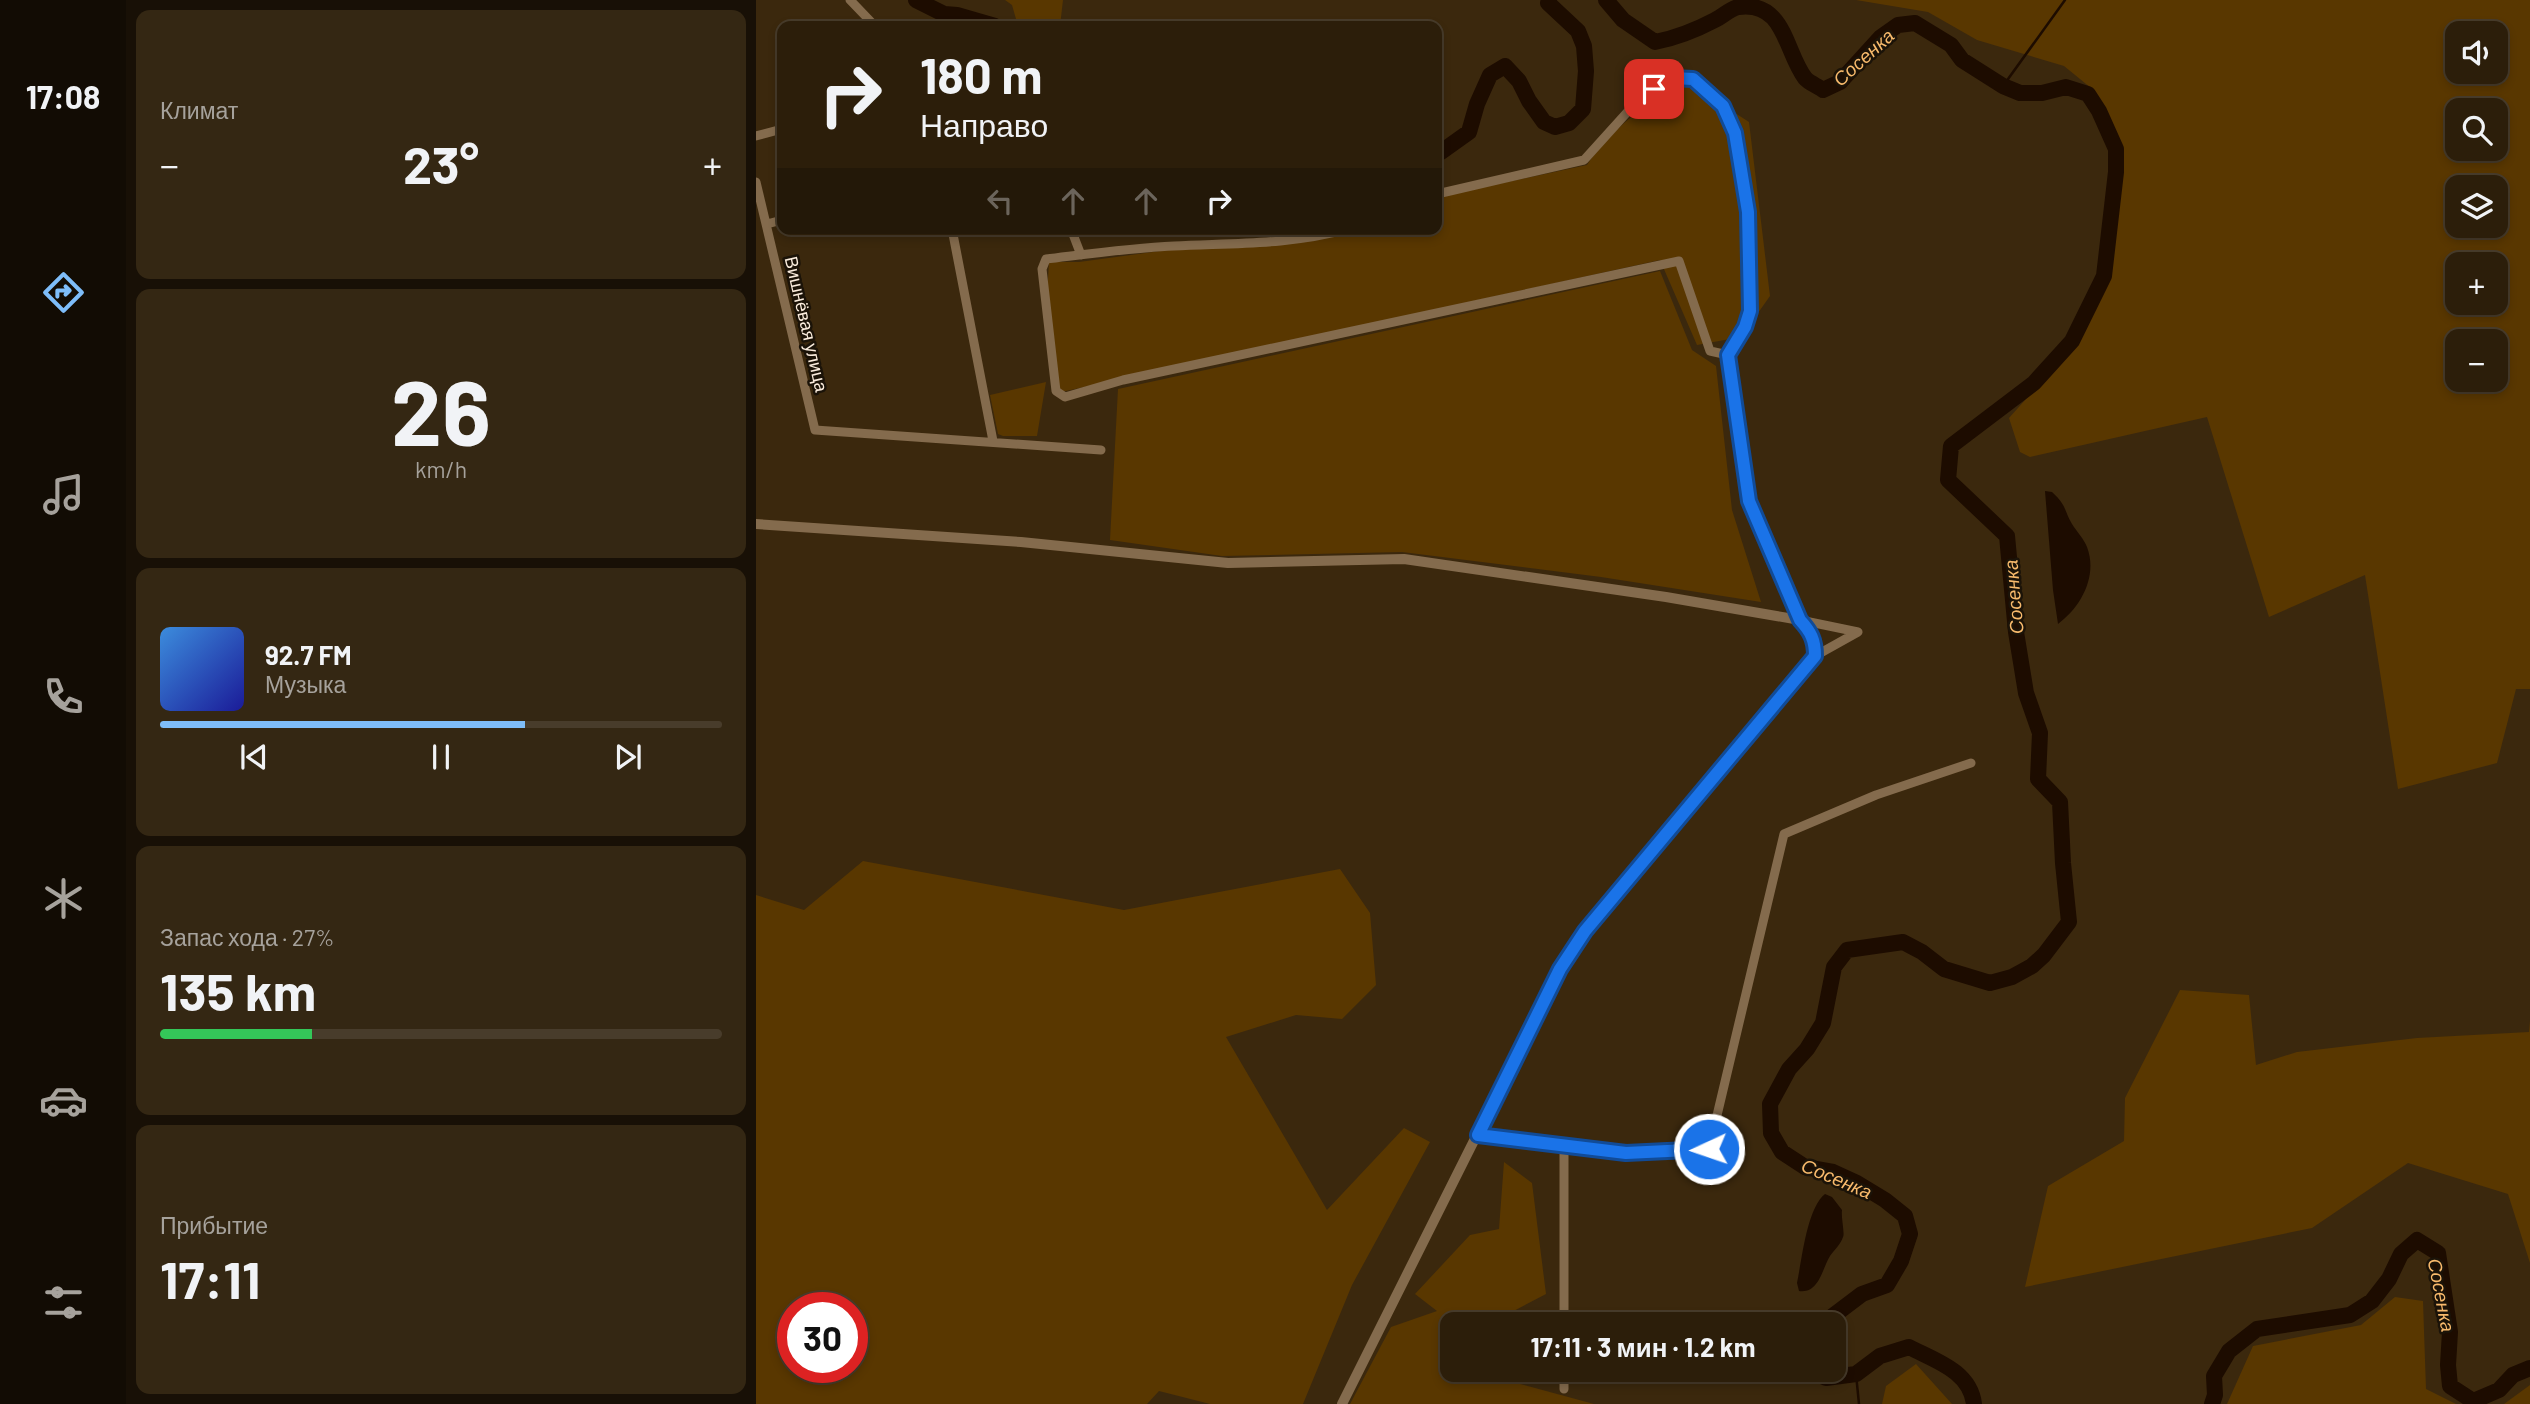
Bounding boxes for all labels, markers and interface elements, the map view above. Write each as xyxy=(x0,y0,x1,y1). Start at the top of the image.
map controls xyxy=(2445,21,2508,392)
button: sound xyxy=(2445,21,2508,84)
water label: Сосенка xyxy=(1828,24,1898,90)
text: 180 m xyxy=(920,45,1043,104)
icon: right xyxy=(805,49,896,140)
pin xyxy=(1624,59,1684,119)
icon: arrive xyxy=(1635,70,1673,108)
text: 17:08 xyxy=(26,77,100,115)
text: Климат xyxy=(160,96,238,124)
button: search xyxy=(2445,98,2508,161)
text: Направо xyxy=(920,105,1048,143)
text: 23° xyxy=(403,132,479,194)
text: − xyxy=(160,141,179,187)
text: + xyxy=(703,141,722,187)
button: layers xyxy=(2445,175,2508,238)
icon: left xyxy=(981,182,1019,220)
icon: ahead xyxy=(1054,182,1092,220)
icon: ahead xyxy=(1127,182,1165,220)
icon: right xyxy=(1200,182,1238,220)
button: + xyxy=(2445,252,2508,315)
street label: Вишнёвая улица xyxy=(781,254,834,395)
icon: directions xyxy=(39,268,88,317)
button: − xyxy=(2445,329,2508,392)
text: 26 xyxy=(391,355,491,464)
text: km/h xyxy=(415,455,467,483)
icon: music xyxy=(39,470,88,519)
water label: Сосенка xyxy=(1998,559,2028,635)
text: 92.7 FM xyxy=(265,639,352,670)
text: Музыка xyxy=(265,670,346,698)
icon: phone xyxy=(39,672,88,721)
icon: previous xyxy=(235,738,273,776)
icon: pause xyxy=(422,738,460,776)
icon: next xyxy=(609,738,647,776)
icon: climate xyxy=(39,874,88,923)
text: Запас хода · 27% xyxy=(160,923,335,951)
text: 135 km xyxy=(160,959,316,1021)
icon: car xyxy=(39,1076,88,1125)
position arrow xyxy=(1672,1112,1746,1186)
water label: Сосенка xyxy=(1798,1153,1876,1203)
text: Прибытие xyxy=(160,1211,268,1239)
text: 17:11 xyxy=(160,1247,260,1309)
water label: Сосенка xyxy=(2424,1256,2460,1334)
icon: filters xyxy=(39,1278,88,1327)
speed limit sign: 30 xyxy=(777,1292,868,1383)
text: 17:11 · 3 мин · 1.2 km xyxy=(1531,1331,1755,1362)

